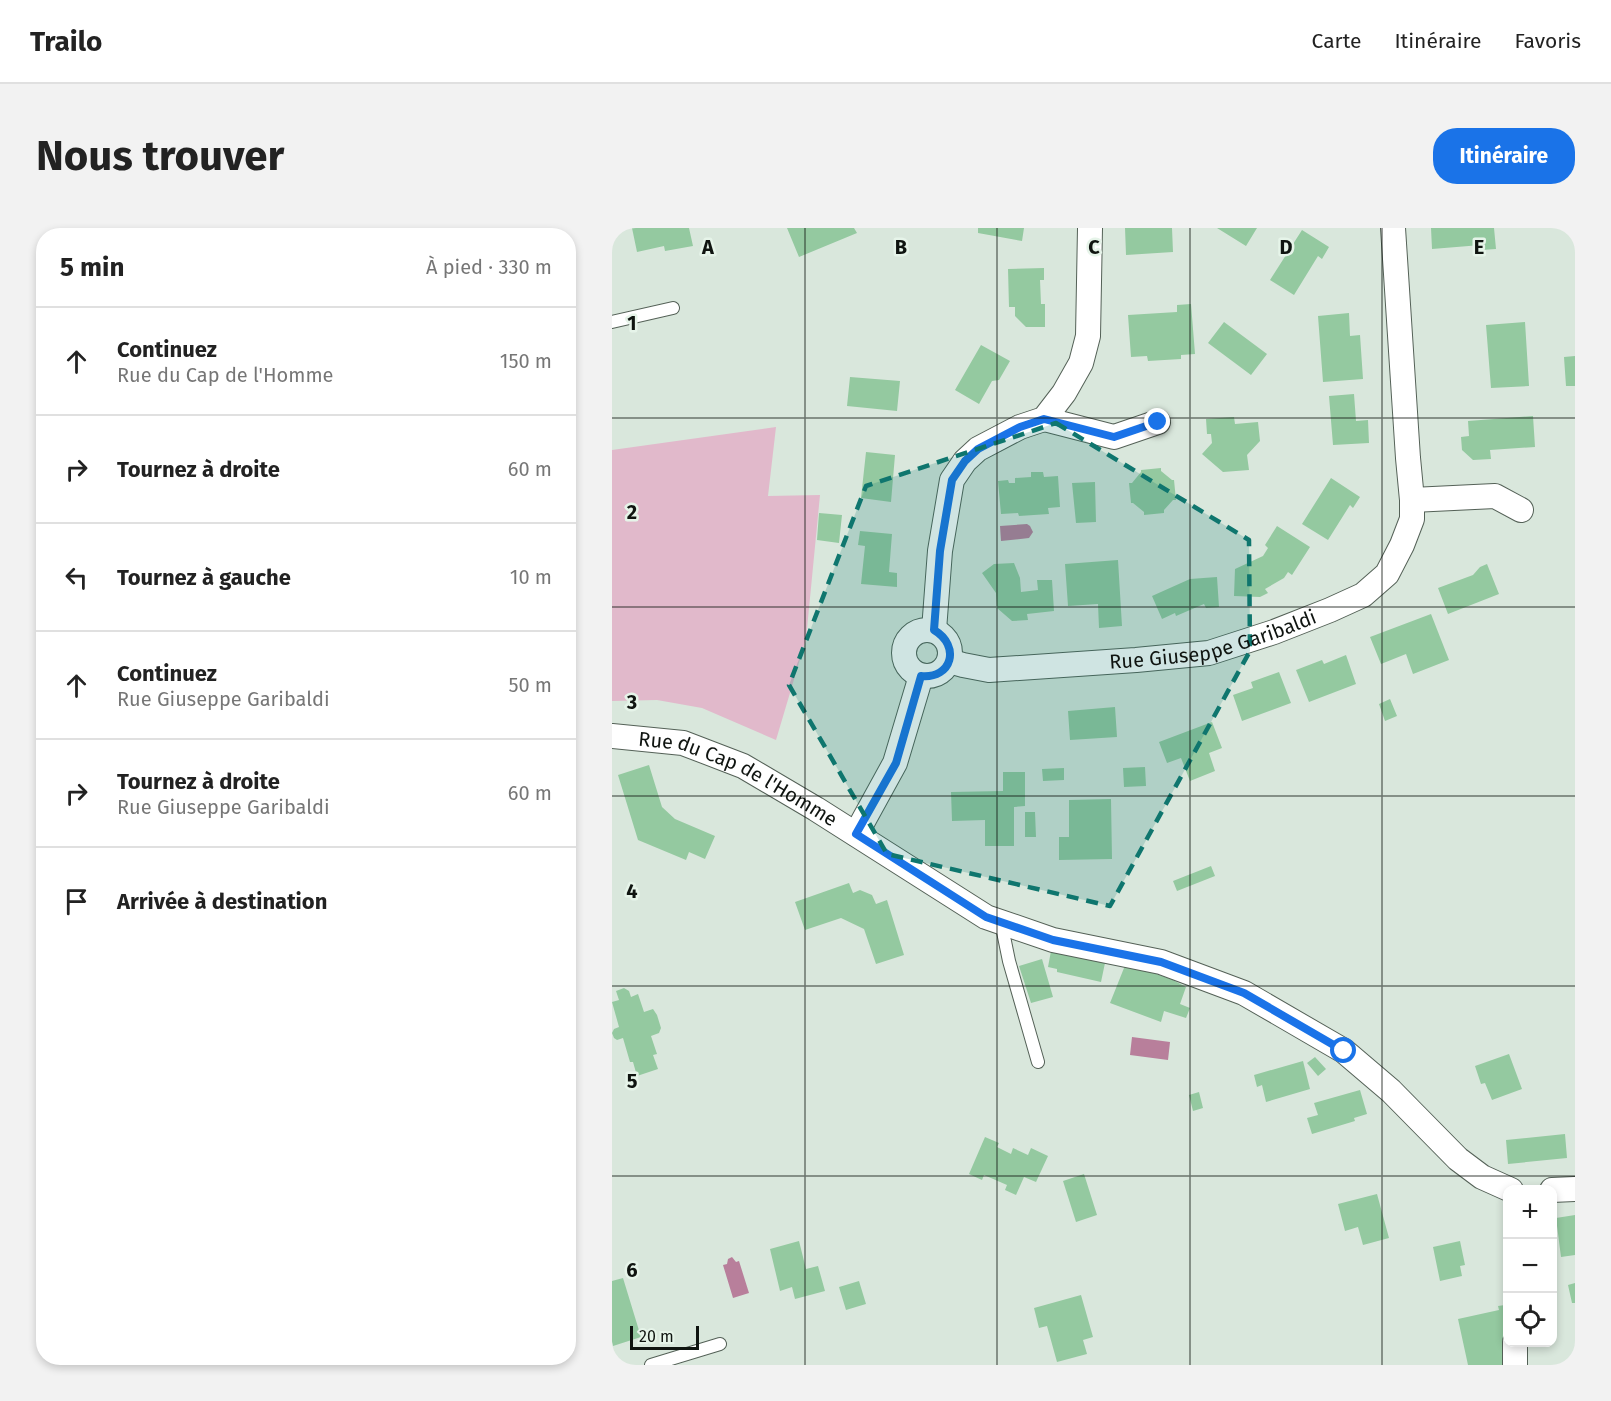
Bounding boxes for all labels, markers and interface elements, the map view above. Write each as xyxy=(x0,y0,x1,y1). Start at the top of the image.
text: Trailo xyxy=(30,25,102,58)
text: Carte xyxy=(1312,28,1361,54)
text: Itinéraire xyxy=(1394,28,1481,54)
text: Favoris xyxy=(1514,28,1581,54)
button: Itinéraire xyxy=(1433,128,1575,184)
text: Nous trouver xyxy=(36,131,284,181)
text: A xyxy=(701,235,715,259)
text: B xyxy=(895,235,907,259)
text: C xyxy=(1088,235,1100,259)
text: D xyxy=(1279,235,1293,259)
text: E xyxy=(1474,235,1484,259)
text: 5 min xyxy=(60,252,124,283)
text: À pied · 330 m xyxy=(426,255,552,279)
text: 1 xyxy=(627,311,637,335)
text: Continuez xyxy=(117,336,217,363)
icon: ahead xyxy=(60,345,93,378)
text: 150 m xyxy=(500,349,552,373)
text: Rue du Cap de l'Homme xyxy=(117,363,333,387)
route end xyxy=(1144,408,1170,434)
icon: right xyxy=(60,453,93,486)
text: Tournez à droite xyxy=(117,456,280,483)
text: 60 m xyxy=(508,457,552,481)
text: 2 xyxy=(627,500,637,524)
icon: left xyxy=(60,561,93,594)
text: Tournez à gauche xyxy=(117,564,291,591)
text: 10 m xyxy=(510,565,552,589)
street label: Rue Giuseppe Garibaldi xyxy=(1108,605,1320,674)
text: Continuez xyxy=(117,660,217,687)
icon: ahead xyxy=(60,669,93,702)
text: 50 m xyxy=(508,673,552,697)
text: Rue Giuseppe Garibaldi xyxy=(117,687,330,711)
text: 3 xyxy=(626,690,637,714)
street label: Rue du Cap de l'Homme xyxy=(637,727,842,831)
text: Tournez à droite xyxy=(117,768,280,795)
icon: right xyxy=(60,777,93,810)
text: 60 m xyxy=(508,781,552,805)
text: Rue Giuseppe Garibaldi xyxy=(117,795,330,819)
text: 4 xyxy=(626,879,638,903)
icon: arrive xyxy=(60,885,93,918)
text: Arrivée à destination xyxy=(117,888,327,915)
route start xyxy=(1330,1037,1356,1063)
text: 5 xyxy=(627,1069,638,1093)
map controls xyxy=(1503,1185,1557,1347)
button: + xyxy=(1503,1185,1557,1239)
button: − xyxy=(1503,1239,1557,1293)
text: 6 xyxy=(626,1258,638,1282)
button: locate xyxy=(1503,1293,1557,1347)
scale bar xyxy=(630,1323,699,1350)
text: 20 m xyxy=(639,1327,674,1346)

